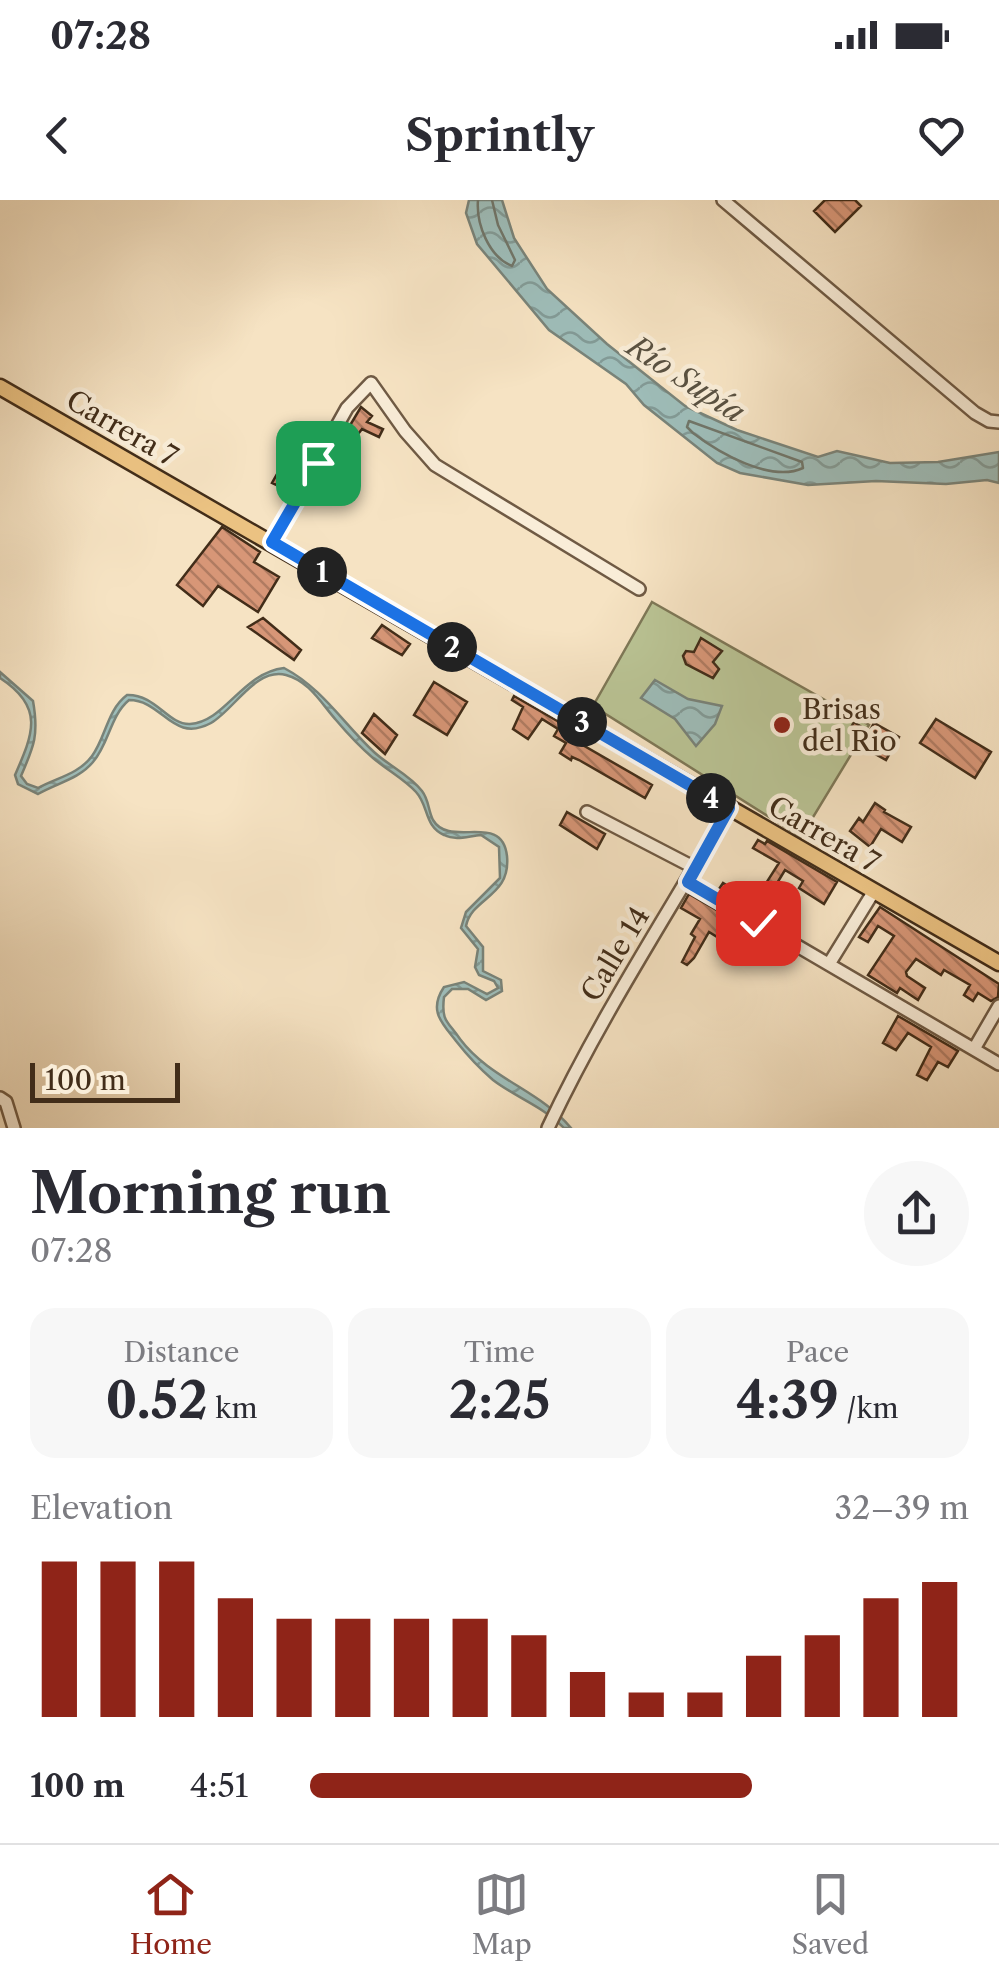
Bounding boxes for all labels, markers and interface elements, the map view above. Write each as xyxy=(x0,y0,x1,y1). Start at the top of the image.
text: 07:28 xyxy=(50,12,151,59)
text: Sprintly xyxy=(405,107,594,163)
icon: back xyxy=(30,108,85,163)
icon: heart xyxy=(914,108,969,163)
water label: Río Supía xyxy=(619,326,752,431)
street label: Carrera 7 xyxy=(60,383,184,473)
pin xyxy=(276,421,361,506)
icon: arrive xyxy=(291,436,346,491)
pin: 1 xyxy=(297,547,347,597)
text: 1 xyxy=(316,555,328,589)
pin: 2 xyxy=(427,622,477,672)
text: 2 xyxy=(444,630,460,664)
place label: Brisas del Rio xyxy=(802,692,897,758)
pin: 3 xyxy=(557,697,607,747)
text: 3 xyxy=(574,705,590,739)
marker: Brisas del Rio xyxy=(771,714,793,736)
pin: 4 xyxy=(686,773,736,823)
text: 4 xyxy=(703,781,719,815)
street label: Carrera 7 xyxy=(762,789,886,879)
pin xyxy=(716,881,801,966)
icon: check xyxy=(731,896,786,951)
street label: Calle 14 xyxy=(574,901,656,1007)
scale bar xyxy=(30,1058,180,1103)
text: 100 m xyxy=(45,1063,126,1097)
text: Morning run xyxy=(30,1160,391,1227)
button: share xyxy=(864,1161,969,1266)
text: 07:28 xyxy=(30,1231,112,1270)
text: Distance xyxy=(124,1335,239,1369)
text: Time xyxy=(464,1335,535,1369)
text: Pace xyxy=(786,1335,849,1369)
text: 0.52 xyxy=(106,1369,208,1431)
text: 2:25 xyxy=(449,1369,550,1431)
text: 4:39 xyxy=(736,1369,839,1431)
text: km xyxy=(208,1391,257,1425)
text: /km xyxy=(839,1391,899,1425)
text: Elevation xyxy=(30,1488,173,1527)
text: 32–39 m xyxy=(835,1488,969,1527)
text: 100 m xyxy=(30,1766,125,1805)
text: 4:51 xyxy=(190,1766,248,1805)
tab: Home xyxy=(130,1867,212,1961)
tab: Map xyxy=(472,1867,532,1961)
tab: Saved xyxy=(791,1867,869,1961)

